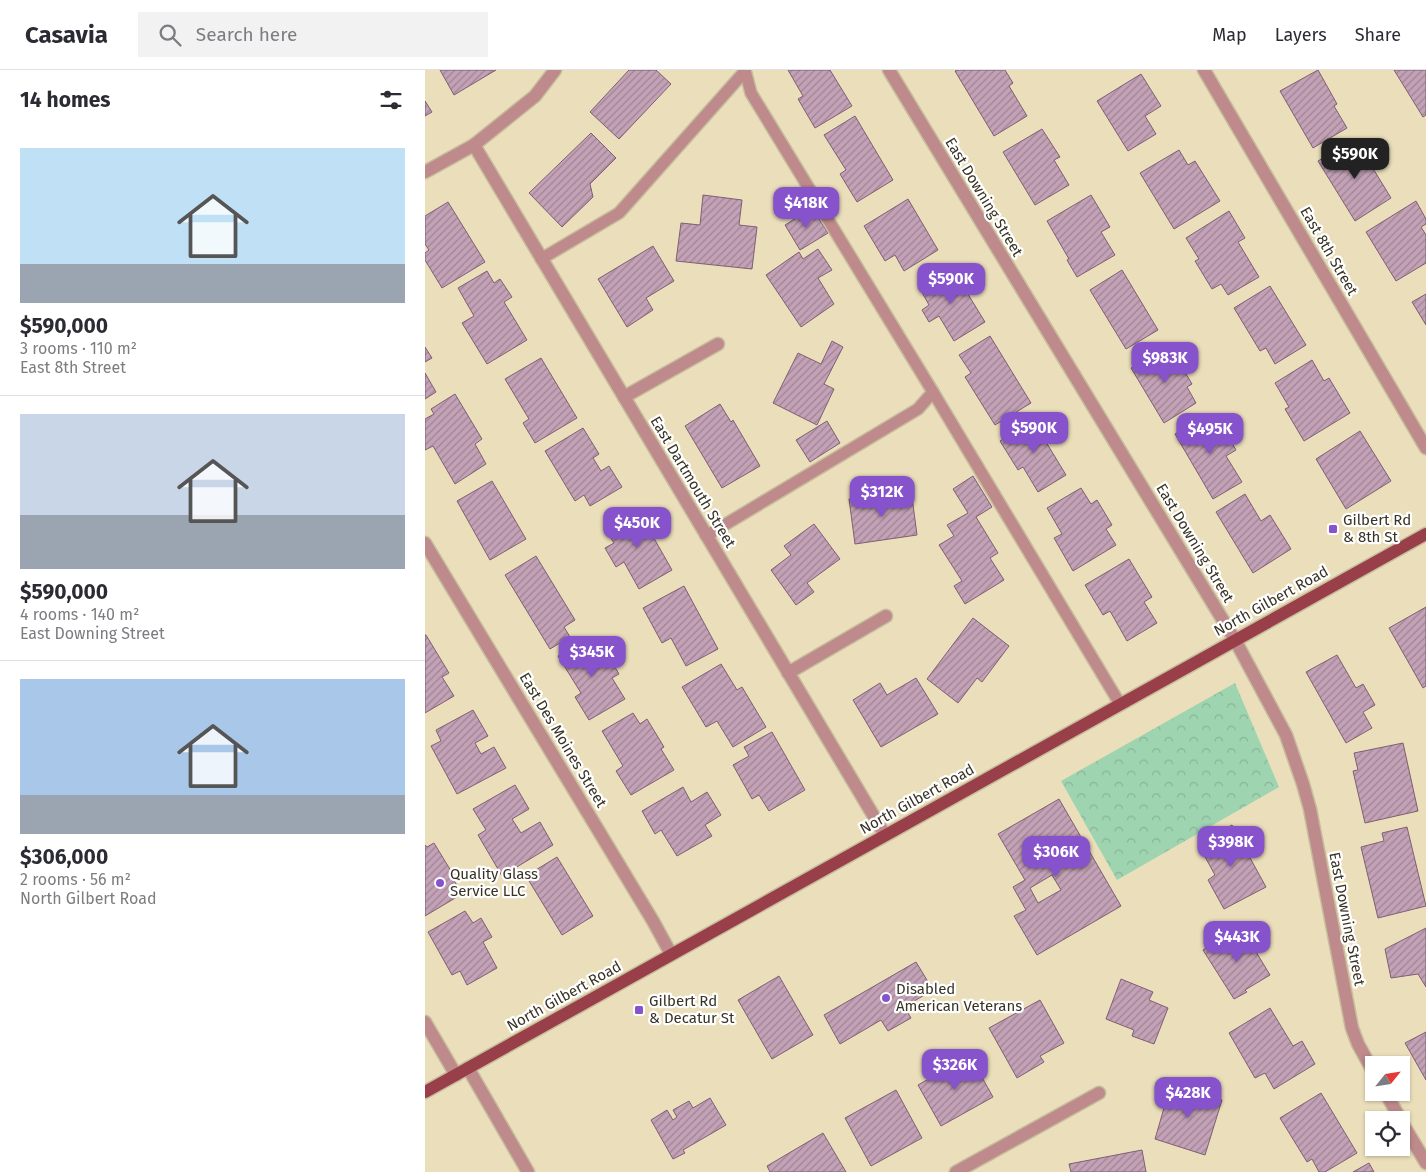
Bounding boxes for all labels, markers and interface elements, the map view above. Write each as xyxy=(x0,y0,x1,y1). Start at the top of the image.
search box xyxy=(138,12,488,57)
text: Casavia xyxy=(25,21,108,49)
icon: search xyxy=(156,21,184,49)
text: Search here xyxy=(196,23,297,46)
text: Map xyxy=(1212,24,1247,46)
text: Layers xyxy=(1275,24,1327,46)
text: Share xyxy=(1355,24,1401,46)
icon: filters xyxy=(377,86,405,114)
text: 14 homes xyxy=(20,87,110,113)
street label: East Downing Street xyxy=(941,134,1027,260)
pin: $590K xyxy=(1320,138,1390,180)
text: $590K xyxy=(1332,144,1378,163)
icon: home xyxy=(168,181,258,271)
pin: $418K xyxy=(771,186,841,229)
text: $418K xyxy=(784,193,828,212)
street label: East 8th Street xyxy=(1296,203,1362,299)
pin: $590K xyxy=(916,262,986,305)
text: $590K xyxy=(928,269,974,288)
text: $590,000 xyxy=(20,313,108,339)
text: 3 rooms · 110 m² xyxy=(20,339,137,358)
pin: $983K xyxy=(1130,342,1200,384)
text: $983K xyxy=(1142,348,1188,367)
text: East 8th Street xyxy=(20,358,126,377)
pin: $590K xyxy=(999,412,1069,454)
pin: $495K xyxy=(1175,412,1245,455)
street label: East Dartmouth Street xyxy=(647,413,740,552)
text: $590K xyxy=(1011,418,1057,437)
text: $495K xyxy=(1187,419,1233,438)
icon: home xyxy=(168,446,258,536)
pin: $312K xyxy=(847,476,917,518)
street label: East Downing Street xyxy=(1152,480,1238,606)
text: $312K xyxy=(861,482,903,501)
pin: $450K xyxy=(602,506,672,549)
place label: Gilbert Rd & 8th St xyxy=(1343,511,1411,546)
text: $450K xyxy=(614,513,660,532)
marker: Gilbert Rd & 8th St xyxy=(1327,523,1339,535)
street label: North Gilbert Road xyxy=(1211,562,1331,640)
text: $590,000 xyxy=(20,579,108,605)
text: 4 rooms · 140 m² xyxy=(20,605,139,624)
text: East Downing Street xyxy=(20,624,165,643)
pin: $345K xyxy=(557,636,627,678)
text: $345K xyxy=(570,642,614,661)
street label: East Des Moines Street xyxy=(516,669,611,811)
icon: home xyxy=(168,711,258,801)
street label: North Gilbert Road xyxy=(857,760,977,838)
pin: $398K xyxy=(1196,826,1266,868)
text: $398K xyxy=(1208,832,1254,851)
pin: $306K xyxy=(1021,836,1091,878)
text: $306K xyxy=(1033,842,1079,861)
text: $306,000 xyxy=(20,844,108,870)
street label: East Downing Street xyxy=(1325,851,1369,988)
place label: Quality Glass Service LLC xyxy=(450,865,538,900)
text: 2 rooms · 56 m² xyxy=(20,870,131,889)
marker: Quality Glass Service LLC xyxy=(434,877,446,889)
text: North Gilbert Road xyxy=(20,889,156,908)
pin: $443K xyxy=(1202,920,1272,963)
text: $443K xyxy=(1214,927,1260,946)
street label: North Gilbert Road xyxy=(504,957,624,1035)
place label: Disabled American Veterans xyxy=(896,980,1022,1015)
place label: Gilbert Rd & Decatur St xyxy=(649,992,735,1027)
marker: Disabled American Veterans xyxy=(880,992,892,1004)
marker: Gilbert Rd & Decatur St xyxy=(633,1004,645,1016)
pin: $326K xyxy=(920,1048,990,1091)
text: $326K xyxy=(933,1055,977,1074)
north arrow xyxy=(1365,1056,1410,1101)
map controls xyxy=(1365,1056,1410,1156)
pin: $428K xyxy=(1153,1076,1223,1119)
text: $428K xyxy=(1165,1083,1211,1102)
button: locate xyxy=(1365,1111,1410,1156)

